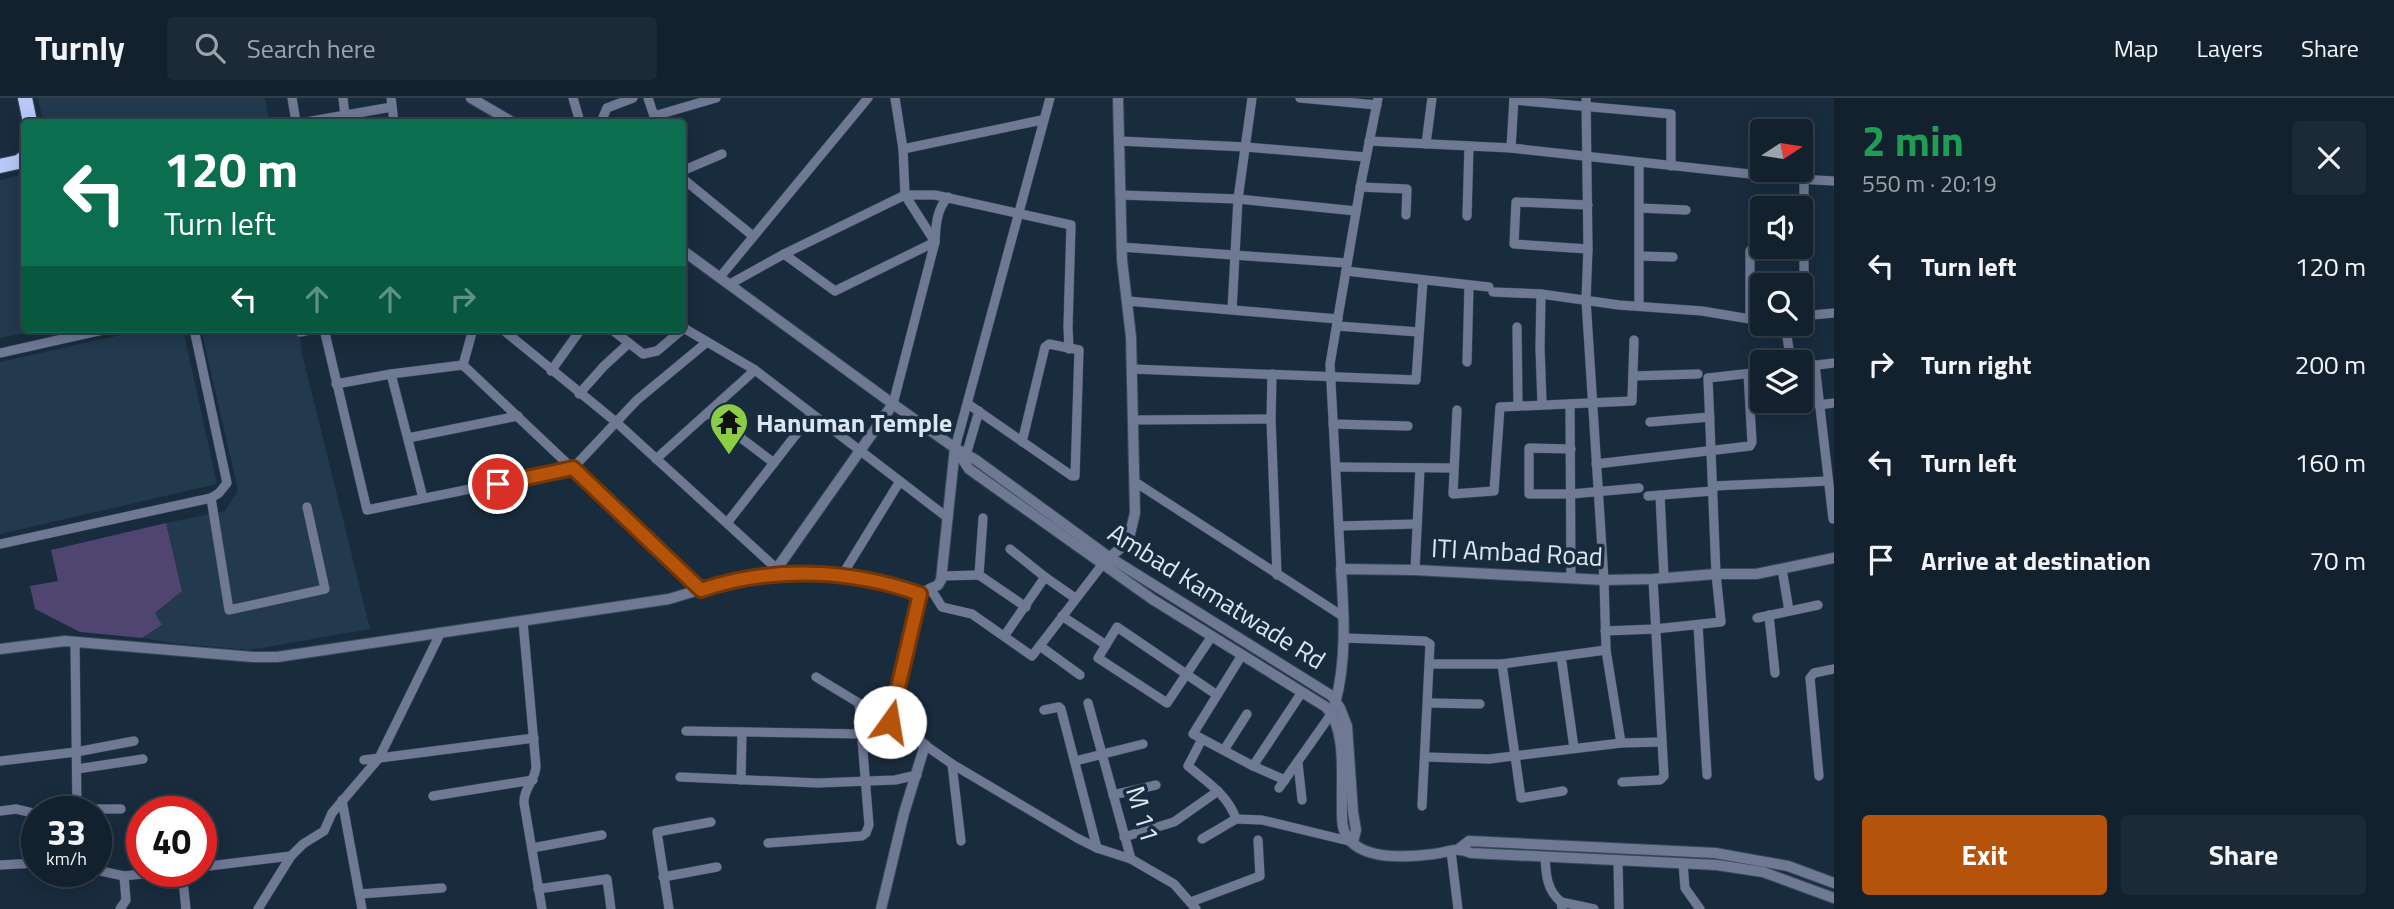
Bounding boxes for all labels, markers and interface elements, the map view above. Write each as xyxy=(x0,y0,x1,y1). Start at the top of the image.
search box xyxy=(167,17,657,80)
text: Turnly xyxy=(35,23,125,73)
icon: search xyxy=(191,29,229,67)
text: Search here xyxy=(247,29,376,68)
text: Map xyxy=(2114,30,2159,66)
text: Layers xyxy=(2197,30,2263,66)
text: Share xyxy=(2301,30,2359,66)
text: 2 min xyxy=(1862,108,1964,172)
north arrow xyxy=(1750,119,1813,182)
map controls xyxy=(1750,119,1813,413)
button: close xyxy=(2292,121,2366,195)
text: 120 m xyxy=(164,131,298,206)
icon: left xyxy=(49,147,140,238)
text: 550 m · 20:19 xyxy=(1862,166,1997,201)
button: sound xyxy=(1750,196,1813,259)
text: Turn left xyxy=(164,199,276,247)
icon: left xyxy=(1862,247,1900,285)
text: Turn left xyxy=(1921,247,2016,286)
text: 120 m xyxy=(2295,247,2366,286)
button: search xyxy=(1750,273,1813,336)
icon: left xyxy=(225,280,263,318)
icon: ahead xyxy=(298,280,336,318)
icon: ahead xyxy=(371,280,409,318)
icon: right xyxy=(444,280,482,318)
icon: right xyxy=(1862,345,1900,383)
text: Turn right xyxy=(1921,345,2032,384)
text: 200 m xyxy=(2295,345,2366,384)
button: layers xyxy=(1750,350,1813,413)
temple icon: Hanuman Temple xyxy=(708,401,750,456)
place label: Hanuman Temple xyxy=(756,403,952,442)
icon: left xyxy=(1862,443,1900,481)
text: Turn left xyxy=(1921,443,2016,482)
text: 160 m xyxy=(2295,443,2366,482)
pin xyxy=(468,454,528,514)
icon: arrive xyxy=(479,465,517,503)
street label: Ambad Kamatwade Rd xyxy=(1101,513,1333,679)
street label: ITI Ambad Road xyxy=(1430,528,1604,576)
icon: arrive xyxy=(1862,541,1900,579)
text: Arrive at destination xyxy=(1921,541,2151,580)
text: 70 m xyxy=(2309,541,2366,580)
position arrow xyxy=(853,685,927,759)
street label: M 11 xyxy=(1116,781,1170,847)
speed limit sign: 40 xyxy=(126,796,217,887)
text: 33 xyxy=(47,805,86,859)
button: Exit xyxy=(1862,815,2107,895)
button: Share xyxy=(2121,815,2366,895)
text: km/h xyxy=(46,845,87,872)

